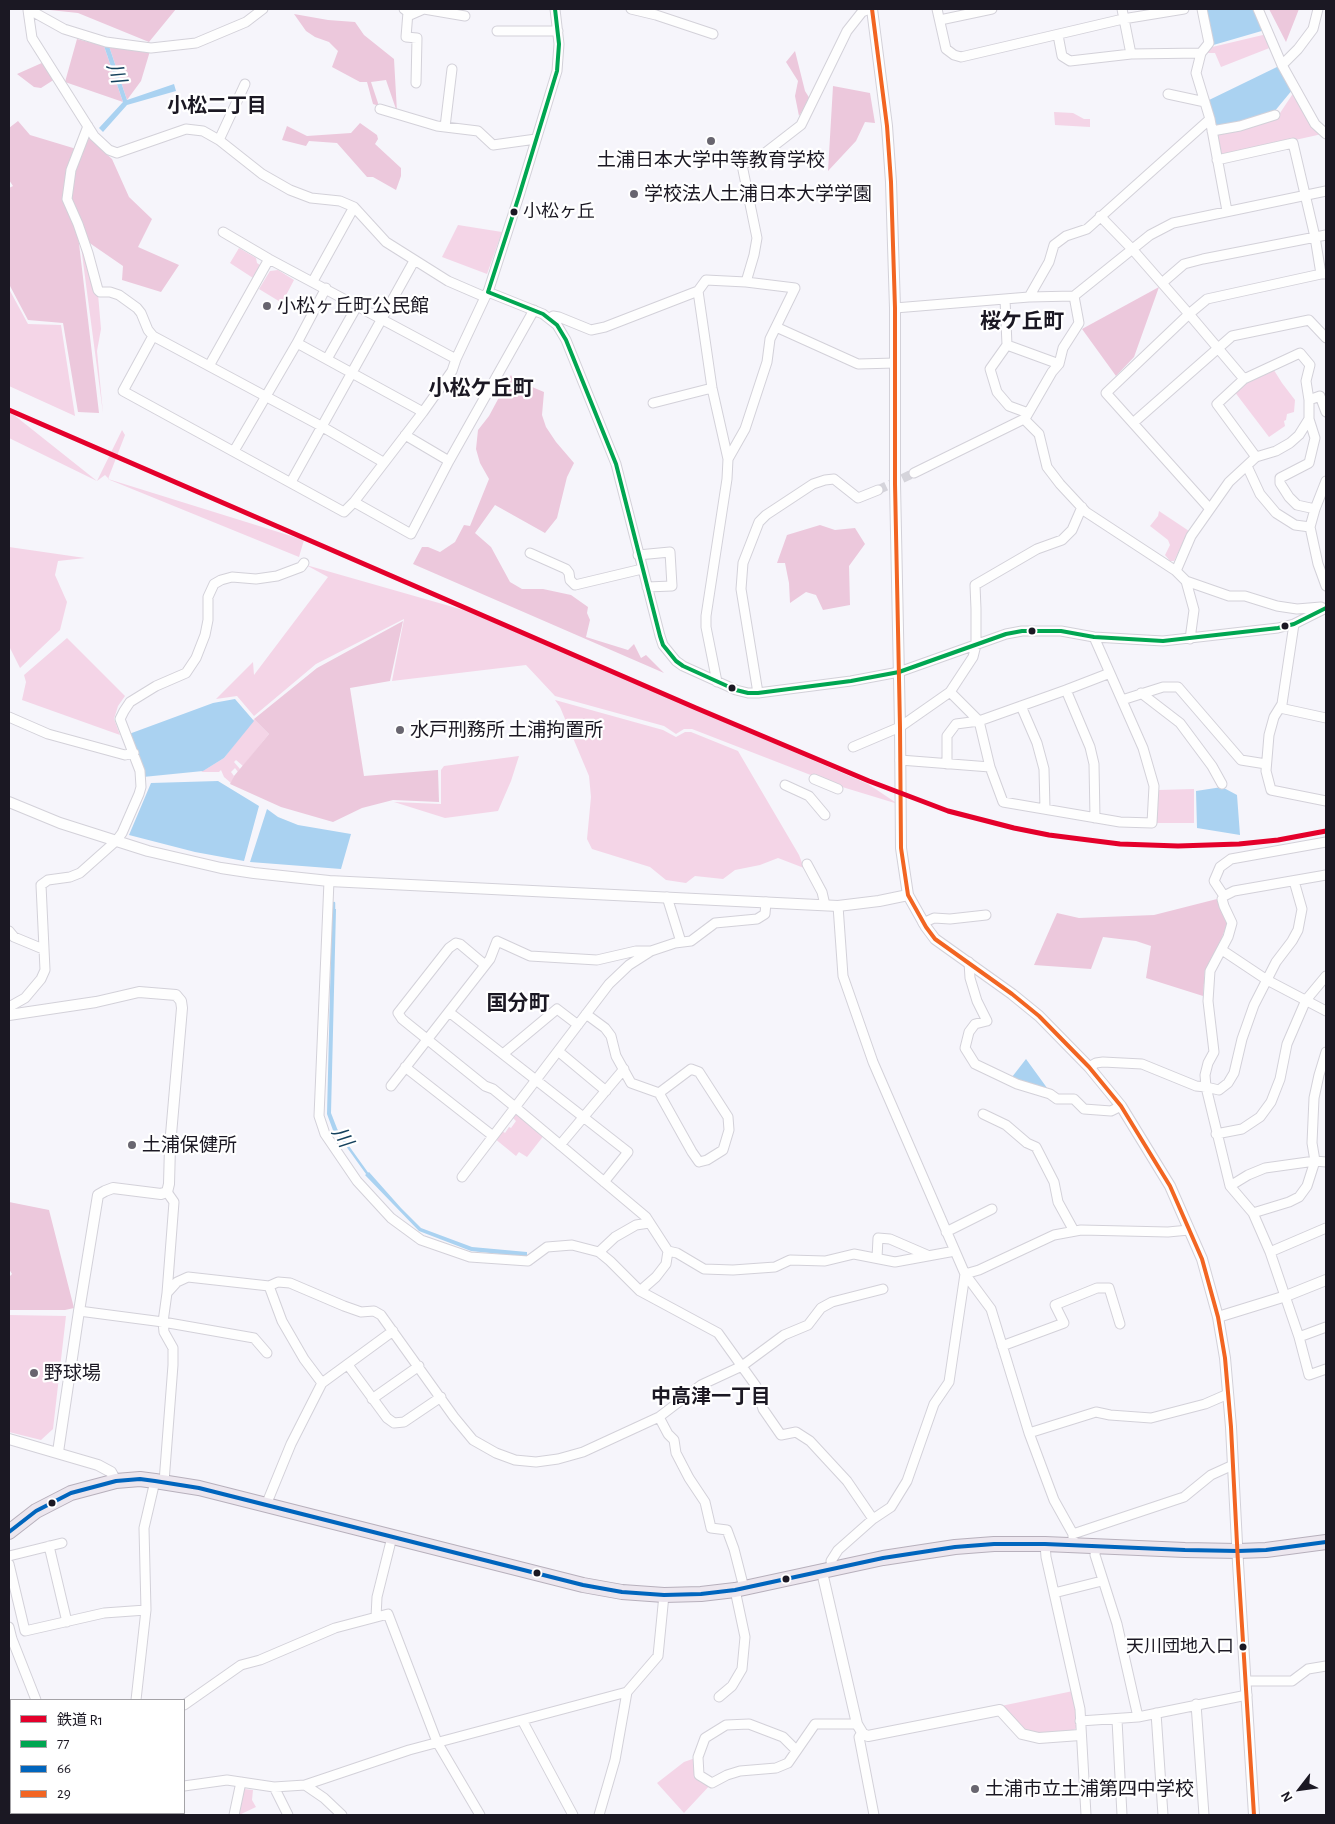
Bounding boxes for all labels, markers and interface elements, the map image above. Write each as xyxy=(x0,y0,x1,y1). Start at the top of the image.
water label: 川 xyxy=(101,60,131,86)
district label: 小松二丁目 xyxy=(167,94,267,118)
marker: 土浦日本大学中等教育学校 xyxy=(705,135,717,147)
place label: 土浦日本大学中等教育学校 xyxy=(597,149,825,171)
place label: 学校法人土浦日本大学学園 xyxy=(644,183,872,205)
marker: 学校法人土浦日本大学学園 xyxy=(628,188,640,200)
place label: 小松ヶ丘 xyxy=(523,201,595,223)
marker: 小松ヶ丘 xyxy=(509,207,519,217)
place label: 小松ヶ丘町公民館 xyxy=(277,295,429,317)
marker: 小松ヶ丘町公民館 xyxy=(261,300,273,312)
district label: 桜ケ丘町 xyxy=(980,309,1064,335)
district label: 小松ケ丘町 xyxy=(429,376,533,402)
unlabelled marker xyxy=(1280,621,1290,631)
unlabelled marker xyxy=(1027,626,1037,636)
unlabelled marker xyxy=(727,683,737,693)
place label: 水戸刑務所 土浦拘置所 xyxy=(410,719,603,741)
marker: 水戸刑務所 土浦拘置所 xyxy=(394,724,406,736)
district label: 国分町 xyxy=(487,991,549,1017)
water label: 川 xyxy=(327,1122,357,1152)
place label: 土浦保健所 xyxy=(142,1134,237,1156)
marker: 土浦保健所 xyxy=(126,1139,138,1151)
place label: 野球場 xyxy=(44,1362,101,1384)
marker: 野球場 xyxy=(28,1367,40,1379)
district label: 中高津一丁目 xyxy=(651,1385,771,1409)
unlabelled marker xyxy=(47,1498,57,1508)
unlabelled marker xyxy=(532,1568,542,1578)
unlabelled marker xyxy=(781,1574,791,1584)
place label: 天川団地入口 xyxy=(1126,1636,1234,1658)
marker: 天川団地入口 xyxy=(1238,1642,1248,1652)
legend xyxy=(10,1699,185,1814)
text: 鉄道 R1 xyxy=(57,1713,103,1728)
text: 77 xyxy=(57,1736,70,1751)
text: 66 xyxy=(57,1761,71,1776)
north arrow xyxy=(1275,1764,1325,1814)
place label: 土浦市立土浦第四中学校 xyxy=(985,1778,1194,1800)
marker: 土浦市立土浦第四中学校 xyxy=(969,1783,981,1795)
text: 29 xyxy=(57,1786,71,1801)
text: N xyxy=(1279,1789,1296,1804)

